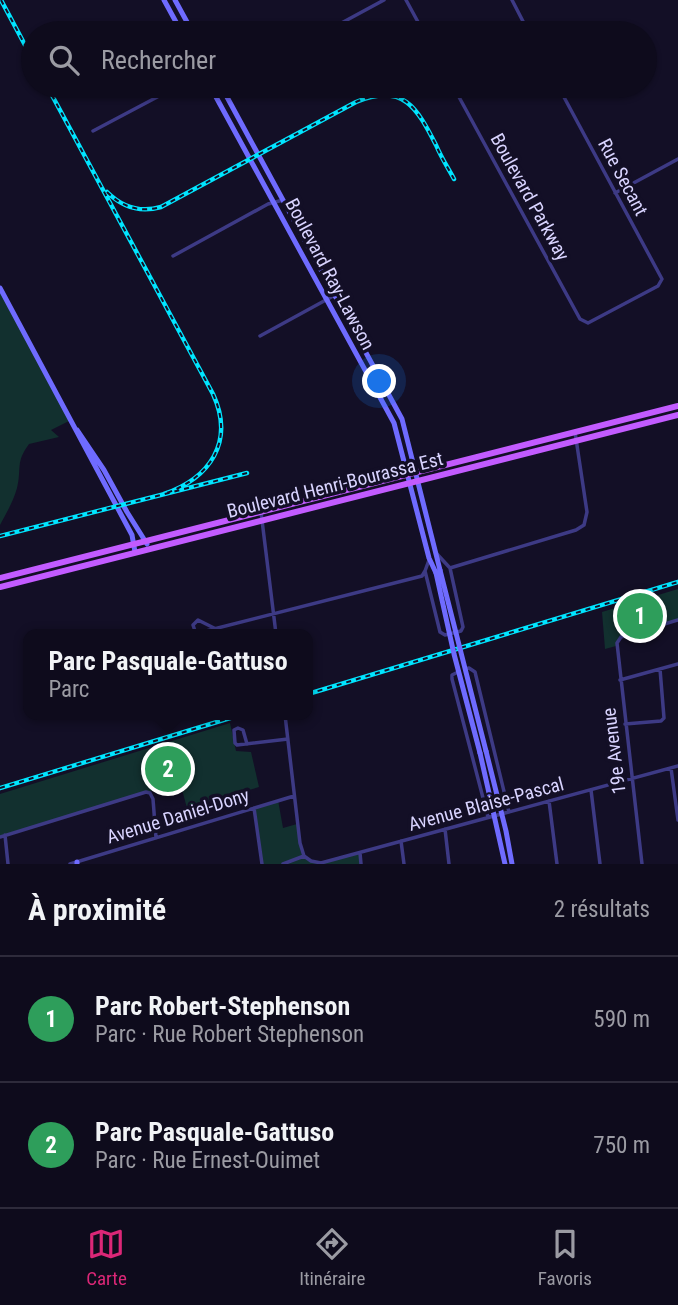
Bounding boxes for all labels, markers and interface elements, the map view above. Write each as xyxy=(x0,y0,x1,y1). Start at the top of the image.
search box xyxy=(21,21,657,98)
icon: search xyxy=(45,41,83,79)
text: Rechercher xyxy=(101,45,216,75)
street label: Boulevard Parkway xyxy=(486,129,574,265)
street label: Rue Secant xyxy=(593,135,653,219)
street label: Boulevard Ray-Lawson xyxy=(280,194,380,354)
your location xyxy=(362,364,396,398)
street label: Boulevard Henri-Bourassa Est xyxy=(225,447,445,523)
pin: 1 xyxy=(617,590,663,642)
popup xyxy=(23,629,313,720)
text: Parc Pasquale-Gattuso xyxy=(48,646,288,676)
text: Parc xyxy=(48,676,89,703)
street label: 19e Avenue xyxy=(597,706,631,795)
pin: 2 xyxy=(145,743,191,795)
street label: Avenue Blaise-Pascal xyxy=(406,772,566,836)
street label: Avenue Daniel-Dony xyxy=(104,783,252,849)
text: À proximité xyxy=(28,892,166,927)
text: 2 résultats xyxy=(554,896,650,923)
text: Parc Robert-Stephenson xyxy=(95,991,350,1021)
text: 1 xyxy=(45,1006,57,1033)
text: 590 m xyxy=(593,1006,650,1033)
text: Parc · Rue Robert Stephenson xyxy=(95,1021,364,1048)
text: Parc Pasquale-Gattuso xyxy=(95,1117,334,1147)
text: 2 xyxy=(45,1132,57,1159)
text: 750 m xyxy=(593,1132,650,1159)
text: Parc · Rue Ernest-Ouimet xyxy=(95,1147,320,1174)
tab: Carte xyxy=(86,1225,127,1290)
tab: Itinéraire xyxy=(299,1225,365,1290)
tab: Favoris xyxy=(538,1225,592,1290)

